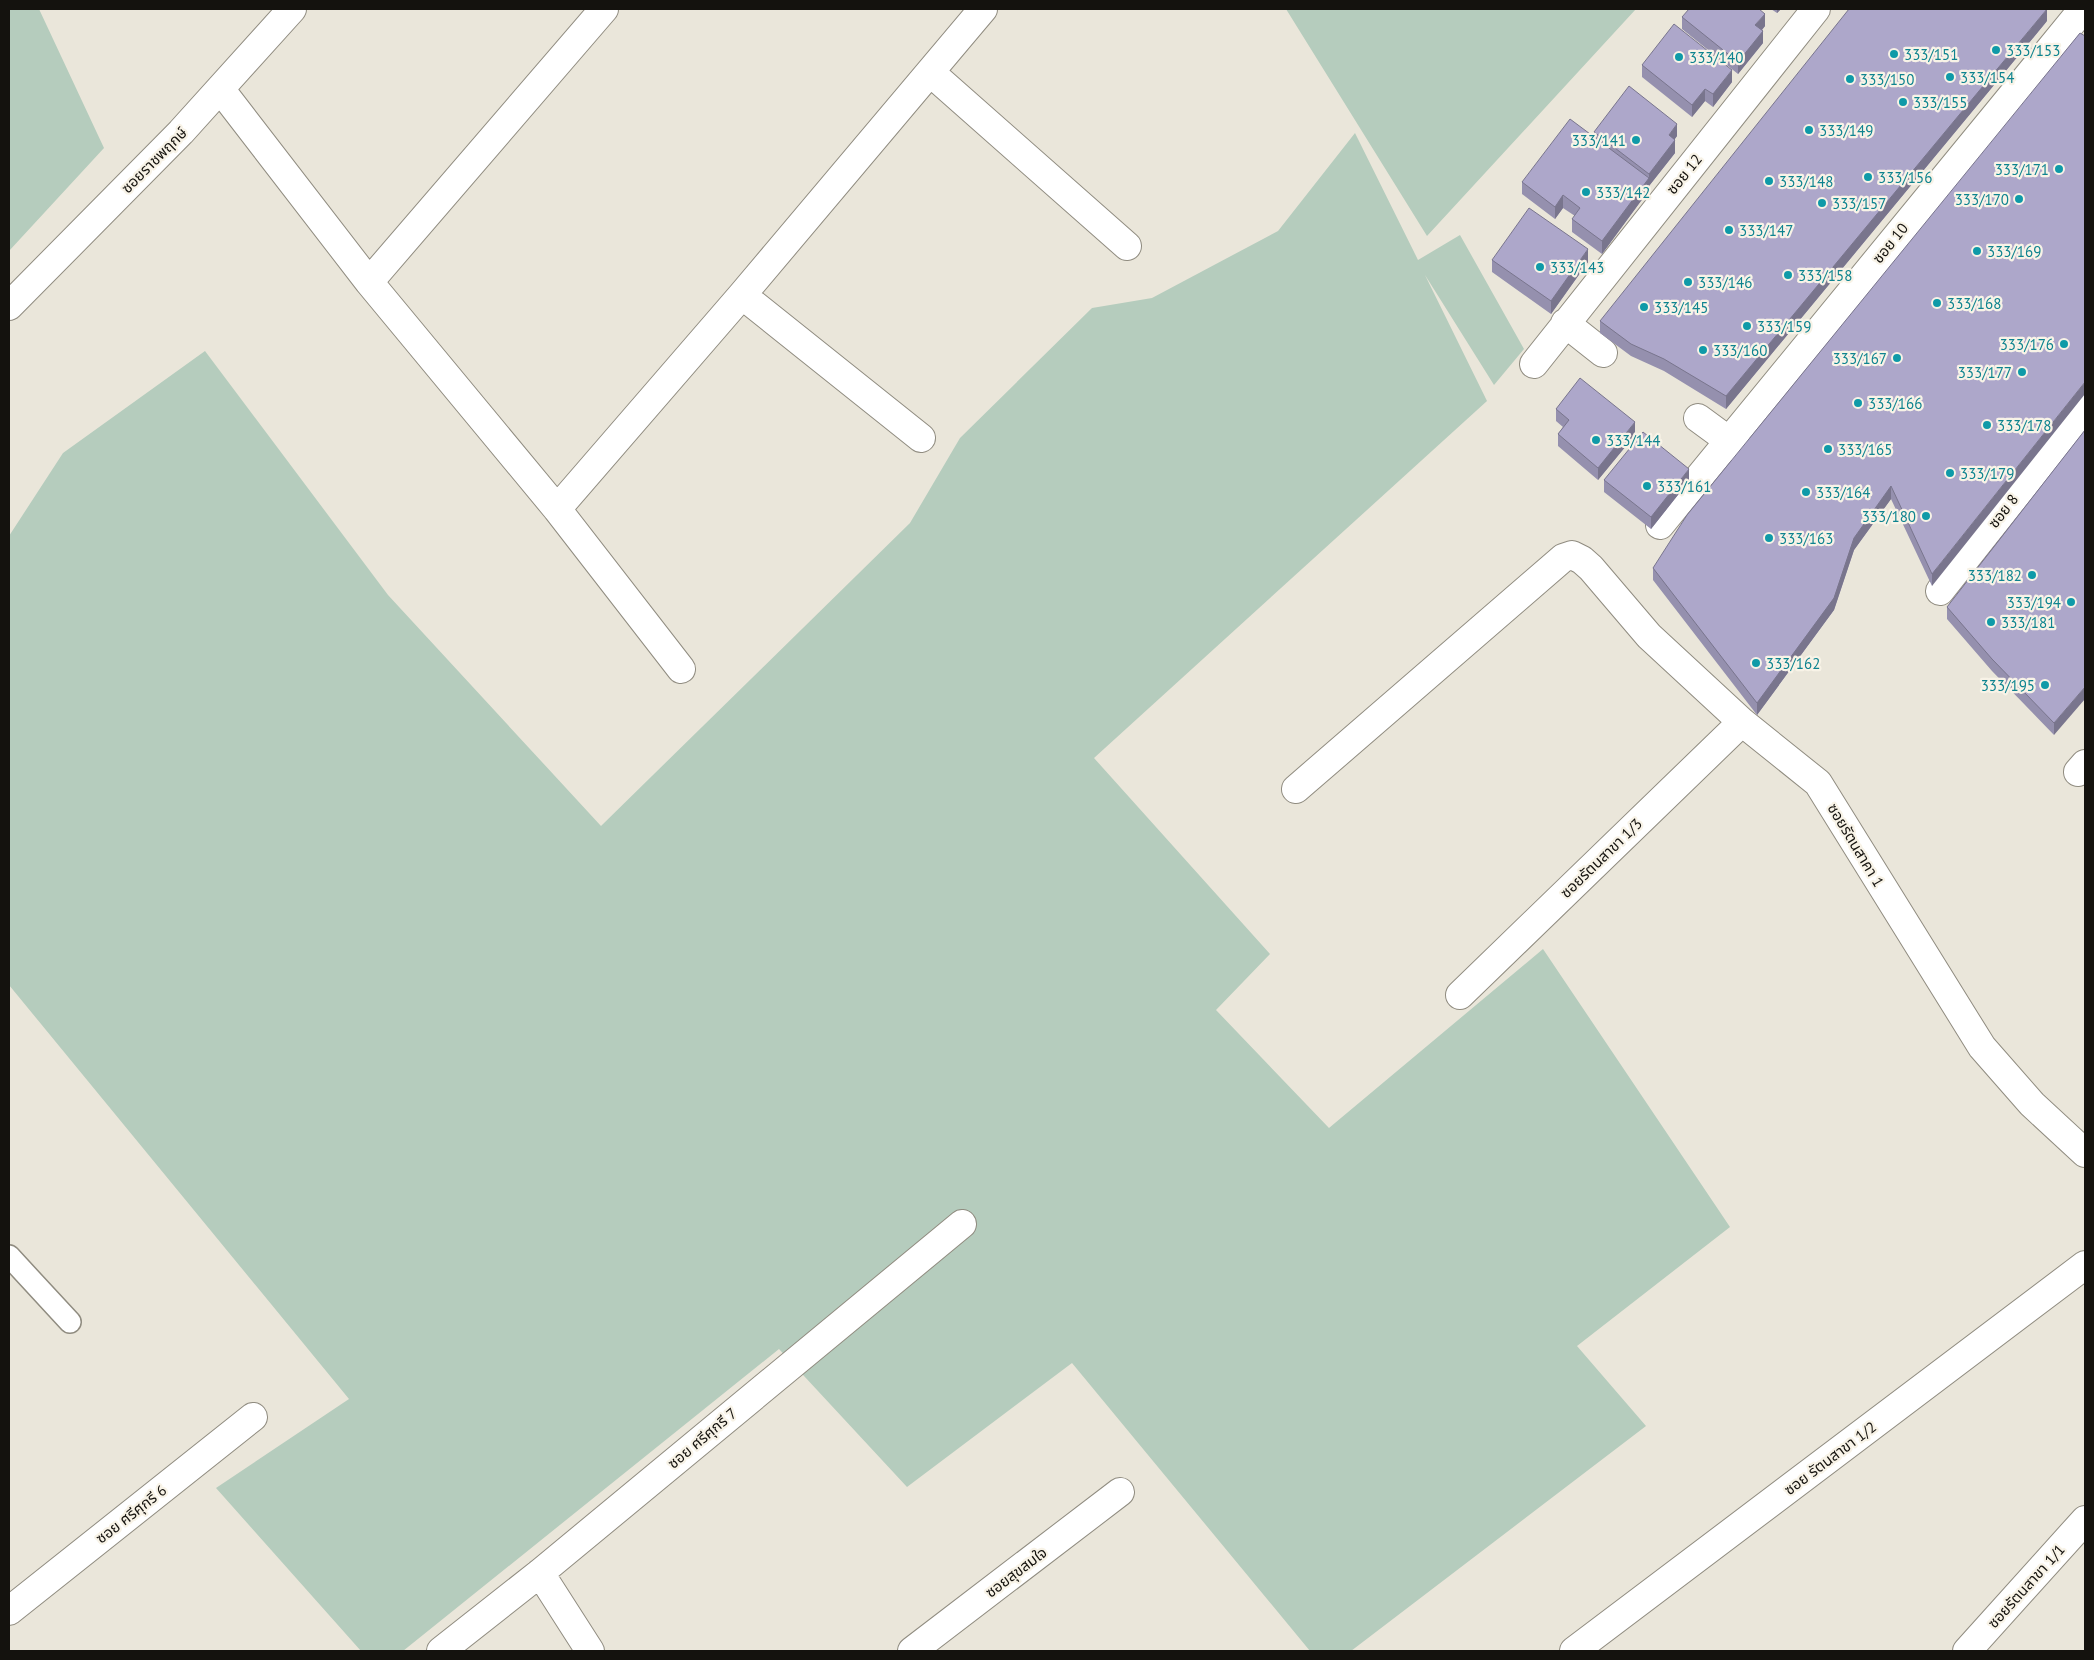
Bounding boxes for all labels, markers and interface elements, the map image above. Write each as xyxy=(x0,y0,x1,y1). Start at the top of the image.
place label: 333/153 xyxy=(2006,41,2060,60)
marker: 333/153 xyxy=(1990,44,2002,56)
place label: 333/151 xyxy=(1904,45,1958,64)
place label: 333/140 xyxy=(1689,48,1743,67)
marker: 333/151 xyxy=(1888,48,1900,60)
marker: 333/140 xyxy=(1673,51,1685,63)
place label: 333/154 xyxy=(1960,68,2014,87)
place label: 333/150 xyxy=(1860,70,1914,89)
marker: 333/154 xyxy=(1944,71,1956,83)
marker: 333/150 xyxy=(1844,73,1856,85)
place label: 333/155 xyxy=(1913,93,1967,112)
marker: 333/155 xyxy=(1897,96,1909,108)
place label: 333/149 xyxy=(1819,121,1873,140)
street label: ซอยราชพฤกษ์ xyxy=(117,123,191,197)
marker: 333/149 xyxy=(1803,124,1815,136)
place label: 333/141 xyxy=(1572,131,1626,150)
marker: 333/141 xyxy=(1630,134,1642,146)
street label: ซอย 12 xyxy=(1662,150,1706,198)
place label: 333/171 xyxy=(1995,160,2049,179)
marker: 333/171 xyxy=(2053,163,2065,175)
place label: 333/156 xyxy=(1878,168,1932,187)
marker: 333/156 xyxy=(1862,171,1874,183)
place label: 333/148 xyxy=(1779,172,1833,191)
marker: 333/148 xyxy=(1763,175,1775,187)
place label: 333/142 xyxy=(1596,183,1650,202)
marker: 333/142 xyxy=(1580,186,1592,198)
place label: 333/170 xyxy=(1955,190,2009,209)
marker: 333/170 xyxy=(2013,193,2025,205)
place label: 333/157 xyxy=(1832,194,1886,213)
marker: 333/157 xyxy=(1816,197,1828,209)
street label: ซอย 10 xyxy=(1868,219,1912,267)
place label: 333/147 xyxy=(1739,221,1793,240)
marker: 333/147 xyxy=(1723,224,1735,236)
place label: 333/169 xyxy=(1987,242,2041,261)
marker: 333/169 xyxy=(1971,245,1983,257)
place label: 333/143 xyxy=(1550,258,1604,277)
marker: 333/143 xyxy=(1534,261,1546,273)
place label: 333/158 xyxy=(1798,266,1852,285)
marker: 333/158 xyxy=(1782,269,1794,281)
place label: 333/146 xyxy=(1698,273,1752,292)
marker: 333/146 xyxy=(1682,276,1694,288)
place label: 333/168 xyxy=(1947,294,2001,313)
marker: 333/168 xyxy=(1931,297,1943,309)
place label: 333/145 xyxy=(1654,298,1708,317)
marker: 333/145 xyxy=(1638,301,1650,313)
place label: 333/159 xyxy=(1757,317,1811,336)
marker: 333/159 xyxy=(1741,320,1753,332)
place label: 333/176 xyxy=(2000,335,2054,354)
marker: 333/176 xyxy=(2058,338,2070,350)
place label: 333/160 xyxy=(1713,341,1767,360)
marker: 333/160 xyxy=(1697,344,1709,356)
place label: 333/167 xyxy=(1833,349,1887,368)
marker: 333/167 xyxy=(1891,352,1903,364)
place label: 333/177 xyxy=(1958,363,2012,382)
marker: 333/177 xyxy=(2016,366,2028,378)
place label: 333/166 xyxy=(1868,394,1922,413)
marker: 333/166 xyxy=(1852,397,1864,409)
place label: 333/178 xyxy=(1997,416,2051,435)
marker: 333/178 xyxy=(1981,419,1993,431)
place label: 333/144 xyxy=(1606,431,1660,450)
marker: 333/144 xyxy=(1590,434,1602,446)
place label: 333/165 xyxy=(1838,440,1892,459)
marker: 333/165 xyxy=(1822,443,1834,455)
place label: 333/179 xyxy=(1960,464,2014,483)
marker: 333/179 xyxy=(1944,467,1956,479)
place label: 333/161 xyxy=(1657,477,1711,496)
marker: 333/161 xyxy=(1641,480,1653,492)
place label: 333/164 xyxy=(1816,483,1870,502)
marker: 333/164 xyxy=(1800,486,1812,498)
street label: ซอย 8 xyxy=(1984,490,2022,532)
place label: 333/180 xyxy=(1862,507,1916,526)
marker: 333/180 xyxy=(1920,510,1932,522)
place label: 333/163 xyxy=(1779,529,1833,548)
marker: 333/163 xyxy=(1763,532,1775,544)
place label: 333/182 xyxy=(1968,566,2022,585)
marker: 333/182 xyxy=(2026,569,2038,581)
place label: 333/194 xyxy=(2007,593,2061,612)
marker: 333/194 xyxy=(2065,596,2077,608)
place label: 333/181 xyxy=(2001,613,2055,632)
marker: 333/181 xyxy=(1985,616,1997,628)
place label: 333/162 xyxy=(1766,654,1820,673)
marker: 333/162 xyxy=(1750,657,1762,669)
place label: 333/195 xyxy=(1981,676,2035,695)
marker: 333/195 xyxy=(2039,679,2051,691)
street label: ซอยรัตนสาคา 1 xyxy=(1824,800,1888,890)
street label: ซอยรัตนสาขา 1/3 xyxy=(1556,814,1646,902)
street label: ซอย ศรีศุกรี 7 xyxy=(664,1404,740,1472)
street label: ซอย รัตนสาขา 1/2 xyxy=(1780,1417,1880,1499)
street label: ซอย ศรีศุกรี 6 xyxy=(92,1480,170,1548)
street label: ซอยรัตนสาขา 1/1 xyxy=(1983,1540,2069,1632)
street label: ซอยสุขสมใจ xyxy=(981,1543,1051,1601)

